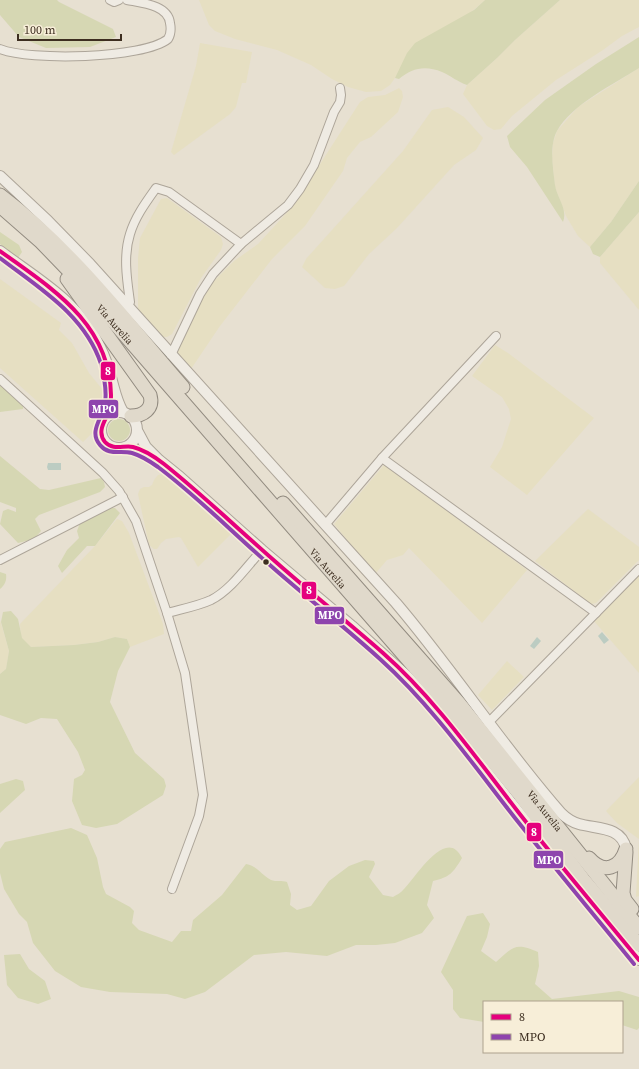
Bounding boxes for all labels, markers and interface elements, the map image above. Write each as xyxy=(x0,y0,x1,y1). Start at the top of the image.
scale bar xyxy=(18,16,121,42)
text: 100 m xyxy=(24,22,56,38)
street label: Via Aurelia xyxy=(94,301,137,347)
line badge: 8 xyxy=(100,361,116,381)
text: 8 xyxy=(105,364,111,379)
line badge: MPO xyxy=(88,399,119,419)
text: MPO xyxy=(92,402,116,417)
street label: Via Aurelia xyxy=(307,545,350,592)
unlabelled marker xyxy=(261,557,271,567)
line badge: 8 xyxy=(301,581,317,600)
text: 8 xyxy=(306,583,312,598)
line badge: MPO xyxy=(314,606,345,625)
text: MPO xyxy=(318,608,342,623)
street label: Via Aurelia xyxy=(524,787,566,834)
line badge: 8 xyxy=(526,822,542,842)
text: 8 xyxy=(531,825,537,840)
line badge: MPO xyxy=(533,850,564,869)
text: MPO xyxy=(537,853,561,868)
legend xyxy=(483,1001,623,1053)
text: 8 xyxy=(519,1009,525,1025)
text: MPO xyxy=(519,1029,545,1045)

